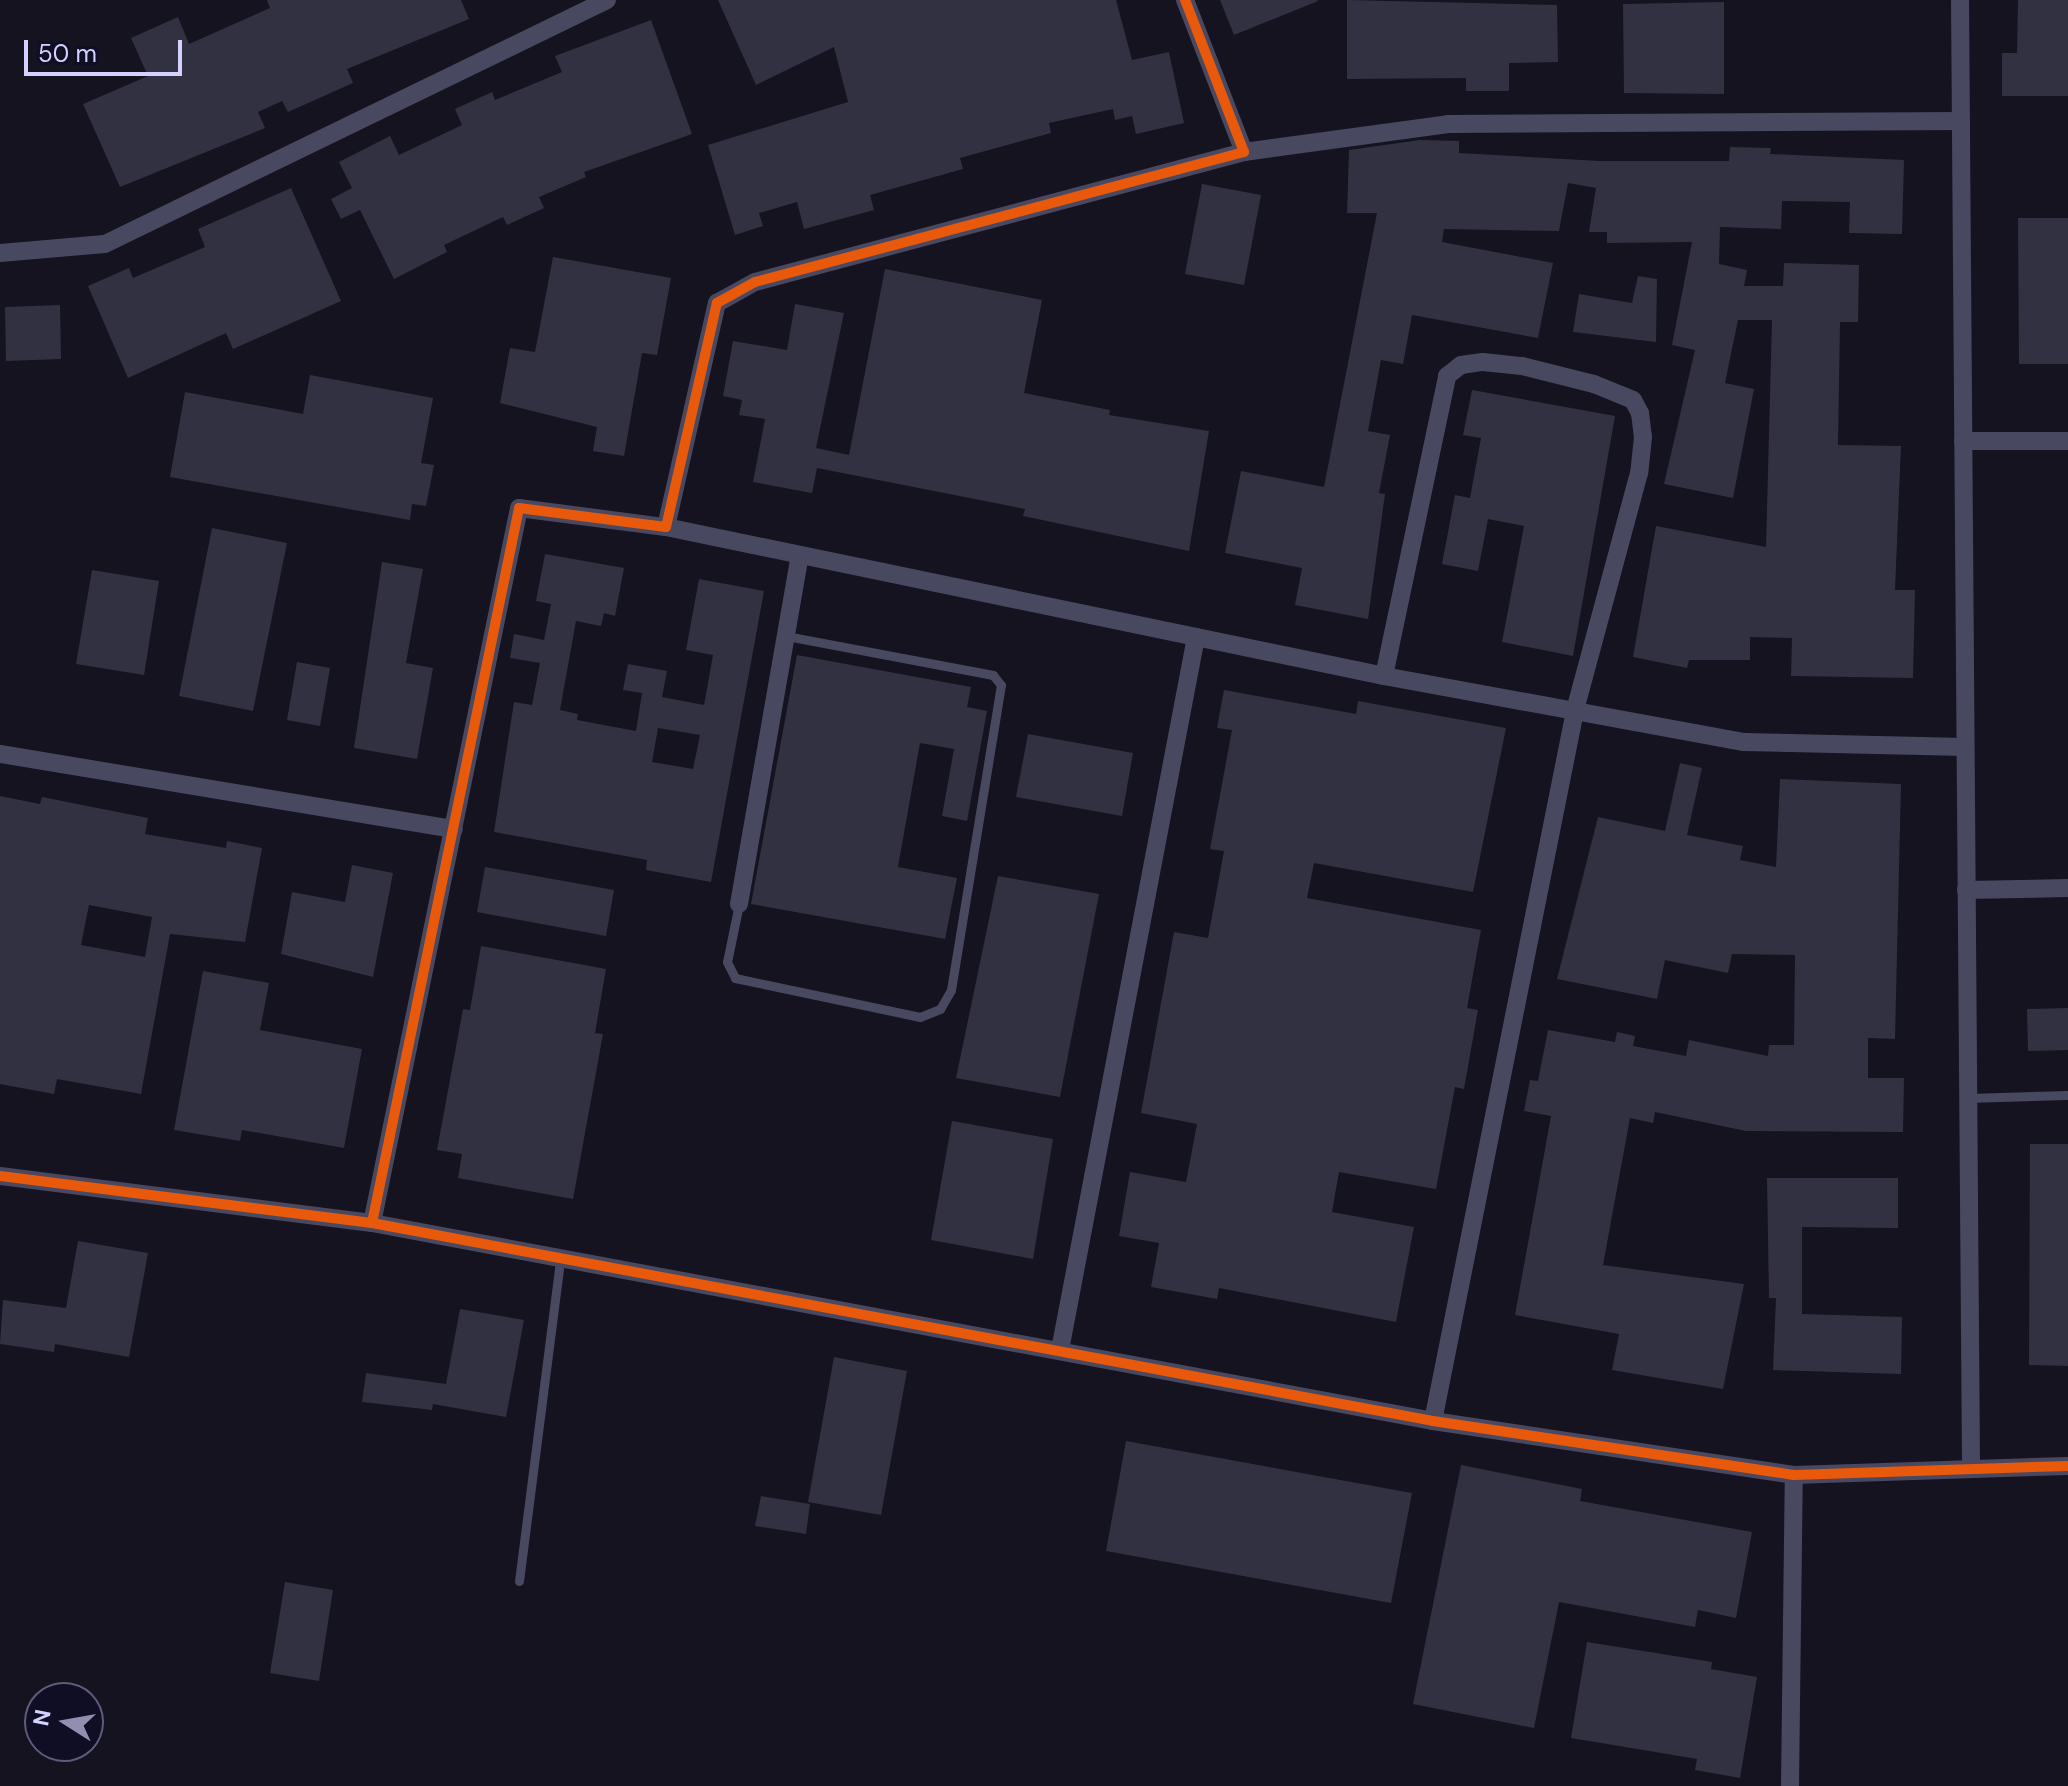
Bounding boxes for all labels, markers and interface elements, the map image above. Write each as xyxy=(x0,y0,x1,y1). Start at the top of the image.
scale bar xyxy=(28,24,186,74)
text: 50 m xyxy=(38,38,97,69)
north arrow xyxy=(24,1682,104,1762)
text: N xyxy=(26,1707,58,1728)

